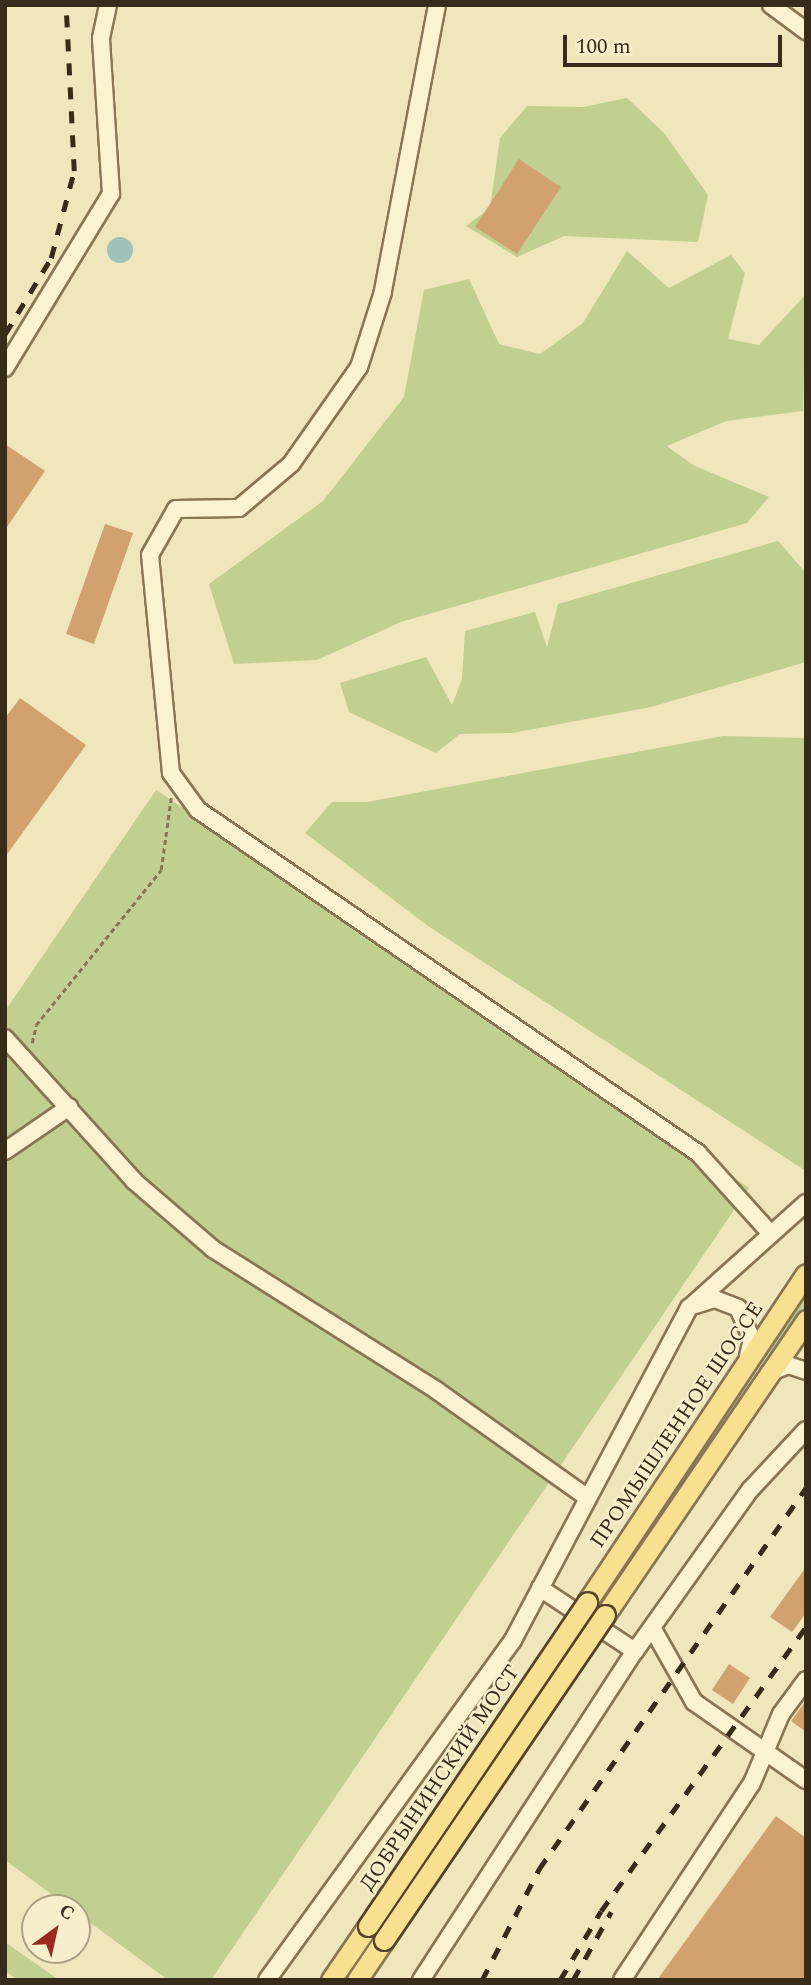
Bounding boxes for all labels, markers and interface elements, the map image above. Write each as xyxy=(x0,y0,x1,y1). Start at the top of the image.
scale bar xyxy=(566,21,785,65)
text: 100 m xyxy=(576,31,631,63)
street label: ПРОМЫШЛЕННОЕ ШОССЕ xyxy=(585,1297,769,1553)
street label: ДОБРЫНИНСКИЙ МОСТ xyxy=(355,1660,525,1896)
north arrow xyxy=(21,1894,91,1964)
text: С xyxy=(53,1897,80,1928)

